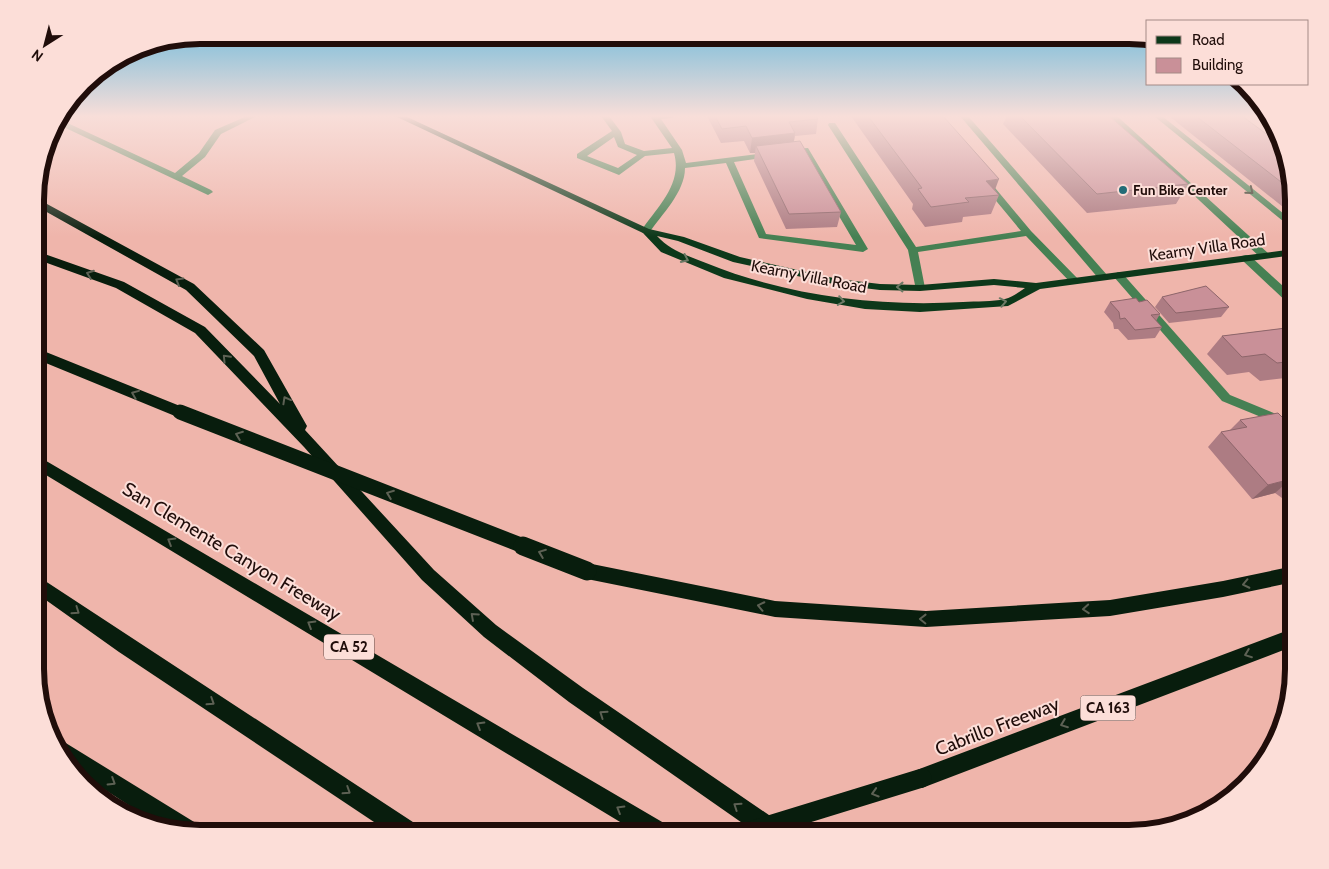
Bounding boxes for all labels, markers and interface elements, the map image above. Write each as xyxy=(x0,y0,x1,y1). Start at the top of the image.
north arrow xyxy=(20,20,70,70)
legend xyxy=(1146,20,1309,85)
text: Road xyxy=(1192,31,1225,49)
text: N xyxy=(28,45,47,66)
text: Building xyxy=(1192,56,1243,74)
place label: Fun Bike Center xyxy=(1133,181,1228,199)
marker: Fun Bike Center xyxy=(1117,184,1129,196)
one-way arrow xyxy=(1244,185,1253,194)
street label: Kearny Villa Road xyxy=(1148,230,1266,265)
one-way arrow xyxy=(680,253,689,263)
street label: Kearny Villa Road xyxy=(750,256,868,297)
one-way arrow xyxy=(86,270,94,280)
one-way arrow xyxy=(175,277,184,287)
one-way arrow xyxy=(896,282,904,292)
one-way arrow xyxy=(838,295,846,306)
one-way arrow xyxy=(998,297,1007,307)
one-way arrow xyxy=(223,354,232,363)
one-way arrow xyxy=(131,389,139,399)
one-way arrow xyxy=(282,397,292,406)
one-way arrow xyxy=(235,431,244,441)
street label: San Clemente Canyon Freeway xyxy=(119,477,345,626)
one-way arrow xyxy=(386,490,395,500)
one-way arrow xyxy=(167,537,176,547)
one-way arrow xyxy=(538,549,546,559)
one-way arrow xyxy=(1242,578,1250,589)
one-way arrow xyxy=(757,602,766,612)
one-way arrow xyxy=(1081,604,1089,615)
one-way arrow xyxy=(71,605,80,614)
one-way arrow xyxy=(471,613,480,622)
one-way arrow xyxy=(919,614,927,624)
one-way arrow xyxy=(307,621,316,631)
road number: CA 52 xyxy=(324,634,374,660)
one-way arrow xyxy=(1244,648,1253,658)
street label: Cabrillo Freeway xyxy=(932,692,1063,761)
one-way arrow xyxy=(206,695,215,705)
road number: CA 163 xyxy=(1080,696,1136,720)
one-way arrow xyxy=(599,711,609,720)
one-way arrow xyxy=(1060,718,1068,728)
one-way arrow xyxy=(477,722,486,732)
one-way arrow xyxy=(106,776,115,786)
one-way arrow xyxy=(341,785,351,794)
one-way arrow xyxy=(872,787,880,797)
one-way arrow xyxy=(733,803,743,812)
one-way arrow xyxy=(616,805,625,815)

